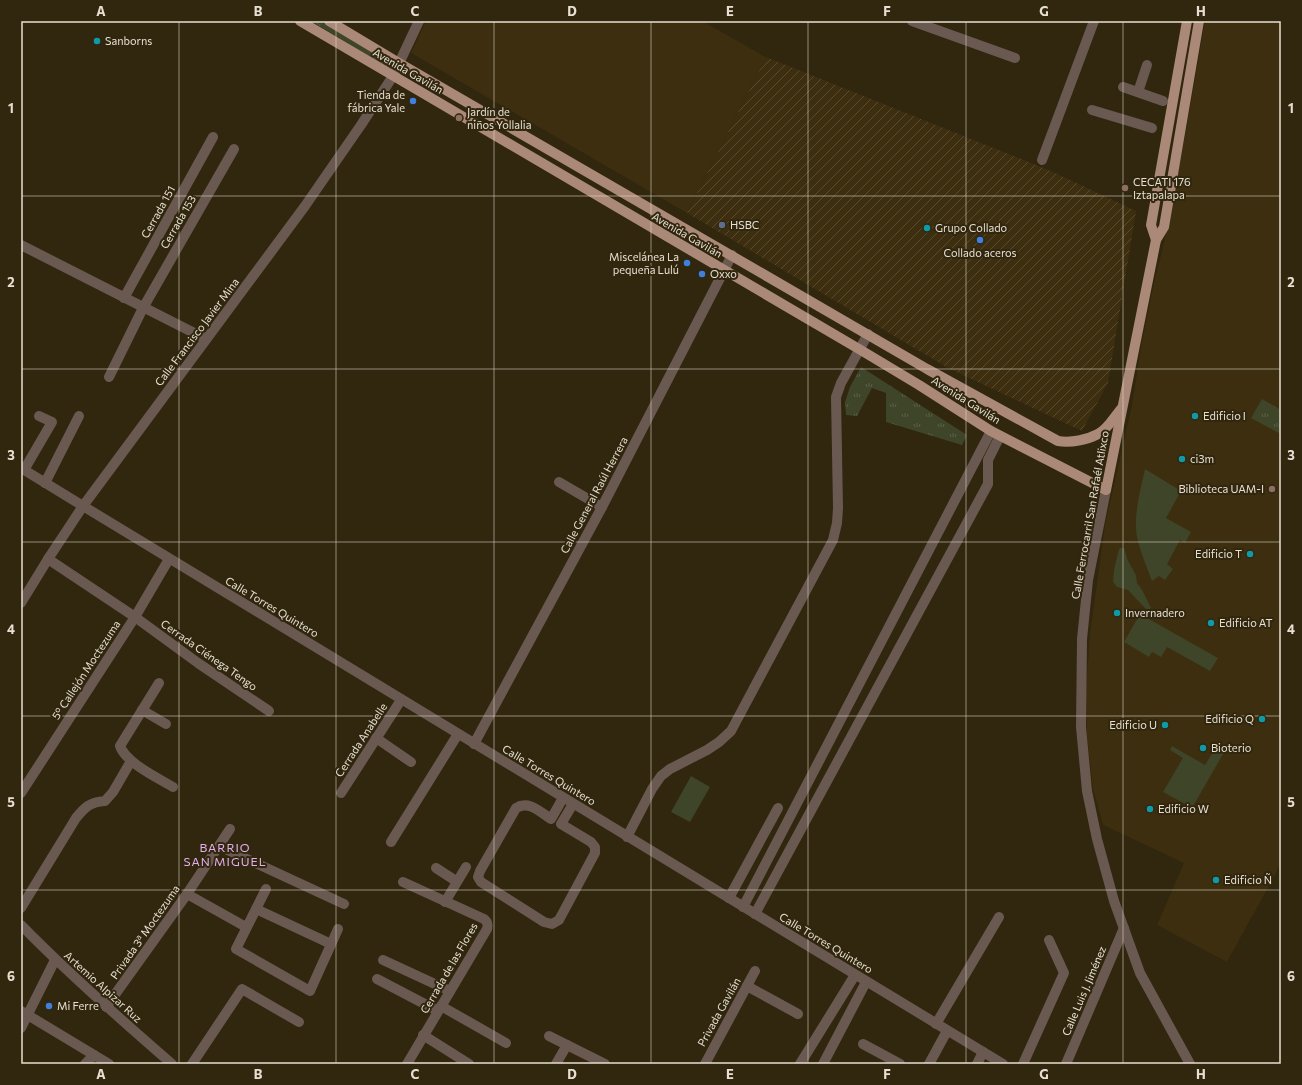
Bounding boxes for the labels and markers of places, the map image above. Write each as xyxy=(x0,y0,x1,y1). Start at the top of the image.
place label: Sanborns xyxy=(105,34,152,47)
marker: Sanborns xyxy=(92,36,102,46)
place label: Tienda de fábrica Yale xyxy=(348,88,405,114)
marker: Tienda de fábrica Yale xyxy=(408,96,418,106)
place label: Jardín de niños Yollalia xyxy=(467,105,531,131)
marker: Jardín de niños Yollalia xyxy=(454,113,464,123)
place label: CECATI 176 Iztapalapa xyxy=(1133,175,1191,201)
marker: CECATI 176 Iztapalapa xyxy=(1120,183,1130,193)
place label: HSBC xyxy=(730,218,759,231)
marker: HSBC xyxy=(717,220,727,230)
place label: Grupo Collado xyxy=(935,221,1008,234)
marker: Grupo Collado xyxy=(922,223,932,233)
marker: Collado aceros xyxy=(975,235,985,245)
place label: Collado aceros xyxy=(943,246,1017,259)
place label: Miscelánea La pequeña Lulú xyxy=(609,250,679,276)
marker: Miscelánea La pequeña Lulú xyxy=(682,258,692,268)
place label: Oxxo xyxy=(710,267,737,280)
marker: Oxxo xyxy=(697,269,707,279)
place label: Edificio I xyxy=(1203,409,1246,422)
marker: Edificio I xyxy=(1190,411,1200,421)
place label: ci3m xyxy=(1190,452,1214,465)
marker: ci3m xyxy=(1177,454,1187,464)
place label: Biblioteca UAM-I xyxy=(1178,482,1264,495)
marker: Biblioteca UAM-I xyxy=(1267,484,1277,494)
place label: Edificio T xyxy=(1195,547,1242,560)
marker: Edificio T xyxy=(1245,549,1255,559)
place label: Invernadero xyxy=(1125,606,1185,619)
marker: Invernadero xyxy=(1112,608,1122,618)
place label: Edificio AT xyxy=(1219,616,1273,629)
marker: Edificio AT xyxy=(1206,618,1216,628)
place label: Edificio Q xyxy=(1205,712,1254,725)
marker: Edificio Q xyxy=(1257,714,1267,724)
place label: Edificio U xyxy=(1109,718,1157,731)
marker: Edificio U xyxy=(1160,720,1170,730)
place label: Bioterio xyxy=(1211,741,1252,754)
marker: Bioterio xyxy=(1198,743,1208,753)
place label: Edificio W xyxy=(1158,802,1209,815)
marker: Edificio W xyxy=(1145,804,1155,814)
place label: Edificio Ñ xyxy=(1224,873,1272,886)
marker: Edificio Ñ xyxy=(1211,875,1221,885)
place label: Mi Ferre xyxy=(57,999,99,1012)
marker: Mi Ferre xyxy=(44,1001,54,1011)

